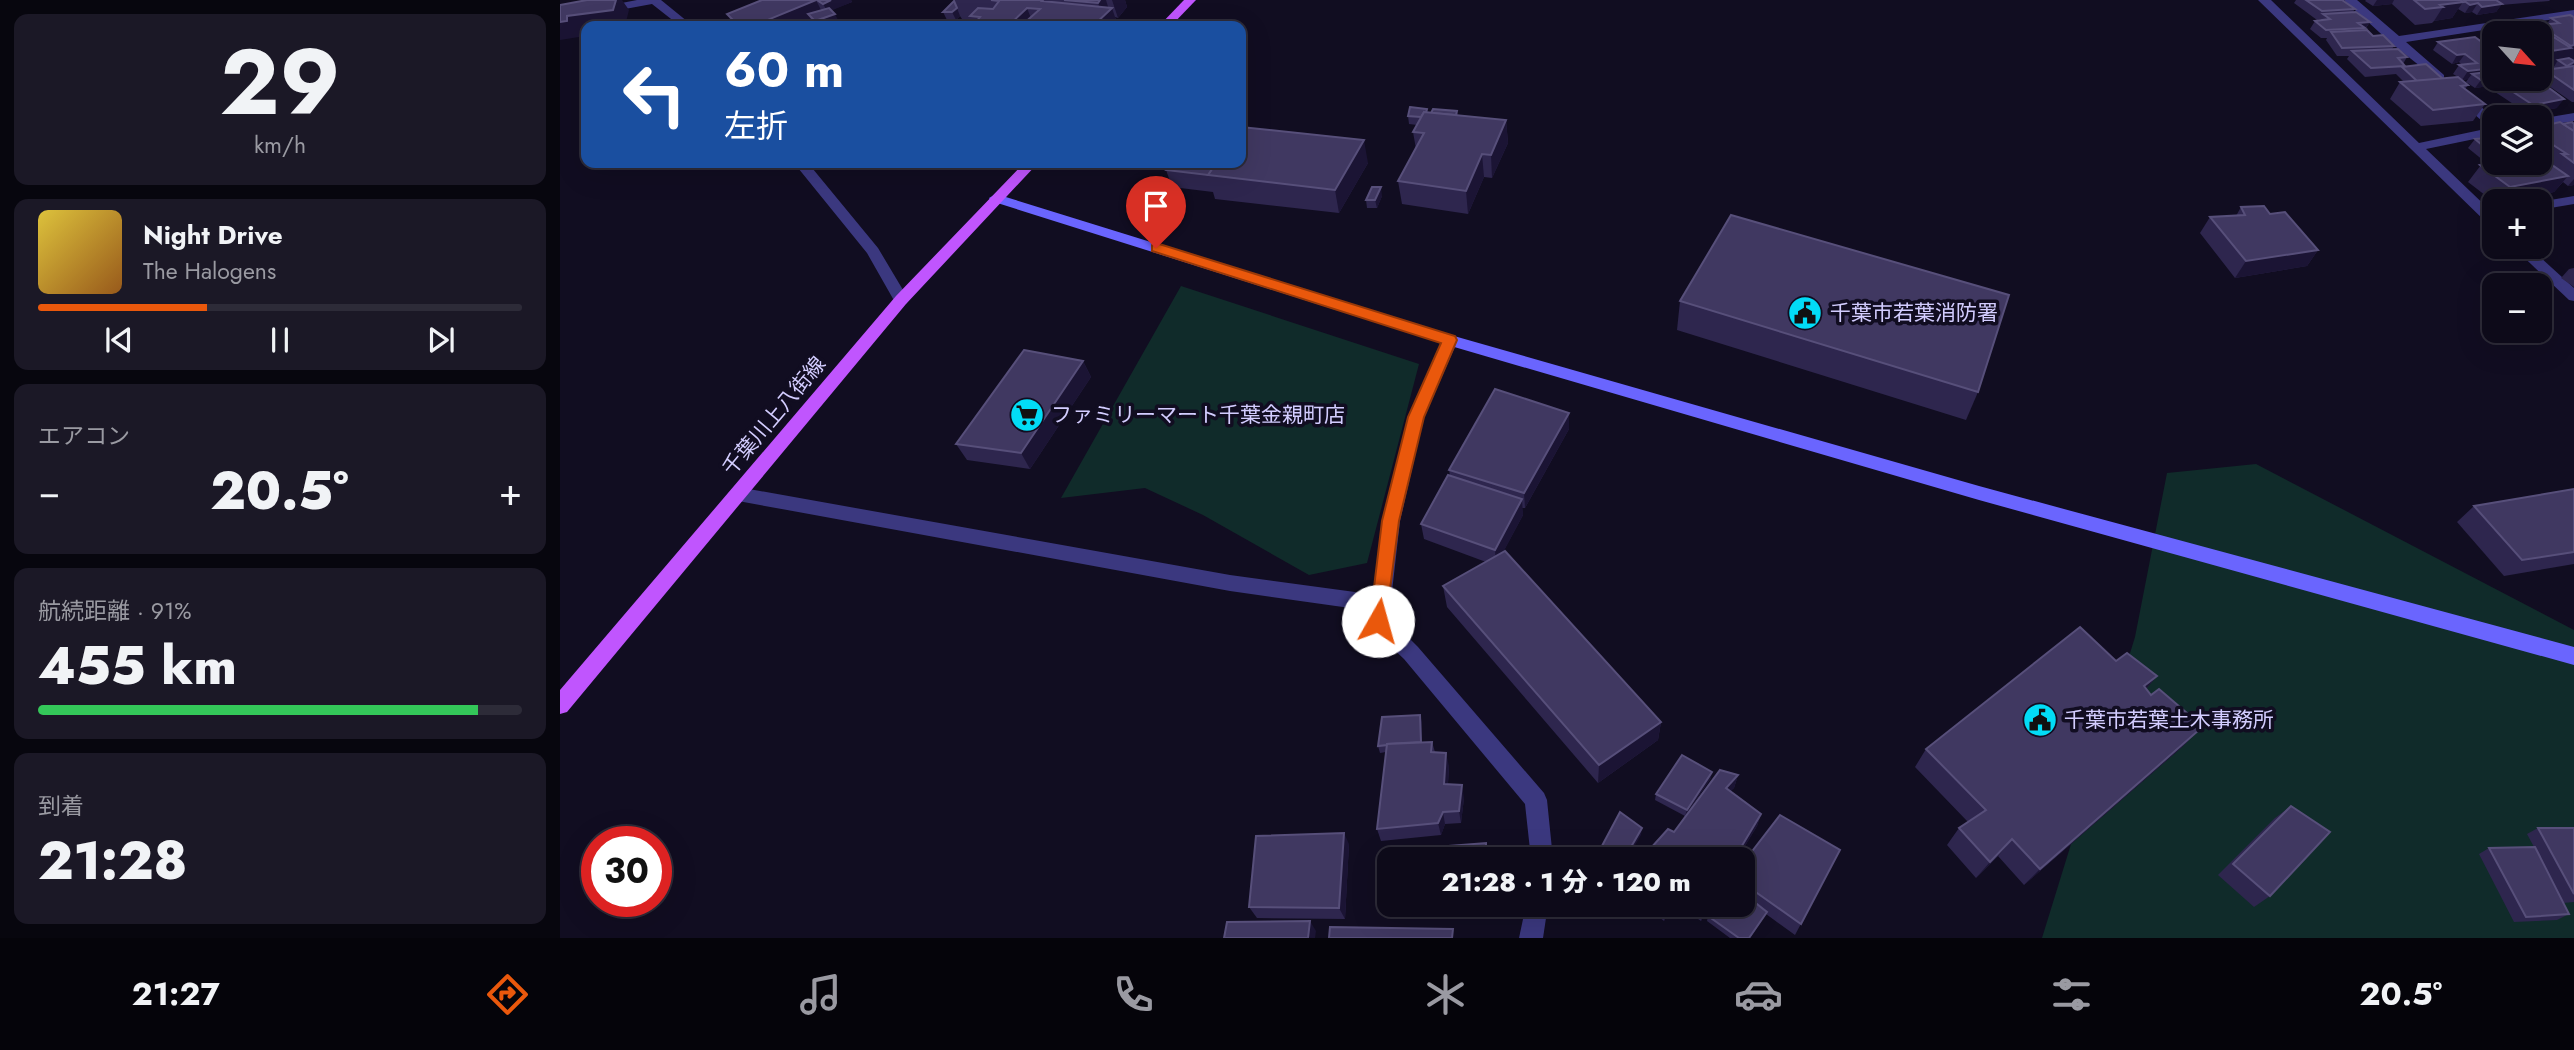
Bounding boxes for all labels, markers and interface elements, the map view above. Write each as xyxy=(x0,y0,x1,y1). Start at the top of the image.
text: 29 xyxy=(220,17,340,148)
north arrow xyxy=(2482,21,2552,91)
map controls xyxy=(2482,21,2552,343)
text: 60 m xyxy=(724,35,844,105)
icon: left xyxy=(609,49,700,140)
text: 左折 xyxy=(724,103,788,149)
button: layers xyxy=(2482,105,2552,175)
text: km/h xyxy=(254,128,306,162)
pin xyxy=(1126,176,1186,248)
icon: arrive xyxy=(1137,187,1175,225)
button: + xyxy=(2482,189,2552,259)
text: Night Drive xyxy=(143,216,283,254)
text: The Halogens xyxy=(143,254,276,288)
button: − xyxy=(2482,273,2552,343)
public building icon: 千葉市若葉消防署 xyxy=(1786,294,1824,332)
place label: 千葉市若葉消防署 xyxy=(1830,298,1998,328)
icon: previous xyxy=(100,321,138,359)
icon: pause xyxy=(261,321,299,359)
icon: next xyxy=(422,321,460,359)
street label: 千葉川上八街線 xyxy=(715,350,833,482)
supermarket icon: ファミリーマート千葉金親町店 xyxy=(1008,396,1046,434)
place label: ファミリーマート千葉金親町店 xyxy=(1051,400,1345,430)
text: エアコン xyxy=(38,419,130,453)
text: 20.5° xyxy=(210,453,349,529)
text: − xyxy=(38,464,60,519)
text: + xyxy=(499,464,522,519)
position arrow xyxy=(1341,584,1415,658)
text: 航続距離 · 91% xyxy=(38,594,192,628)
text: 455 km xyxy=(38,628,237,704)
public building icon: 千葉市若葉土木事務所 xyxy=(2021,701,2059,739)
place label: 千葉市若葉土木事務所 xyxy=(2064,705,2274,735)
text: 到着 xyxy=(38,789,84,823)
text: 21:28 xyxy=(38,823,187,899)
speed limit sign: 30 xyxy=(581,826,672,917)
text: 21:28 · 1 分 · 120 m xyxy=(1441,863,1691,901)
icon: directions xyxy=(483,970,532,1019)
icon: music xyxy=(796,970,845,1019)
icon: phone xyxy=(1109,970,1158,1019)
icon: climate xyxy=(1421,970,1470,1019)
icon: car xyxy=(1734,970,1783,1019)
icon: filters xyxy=(2047,970,2096,1019)
text: 21:27 xyxy=(132,971,220,1017)
text: 20.5° xyxy=(2360,971,2442,1017)

